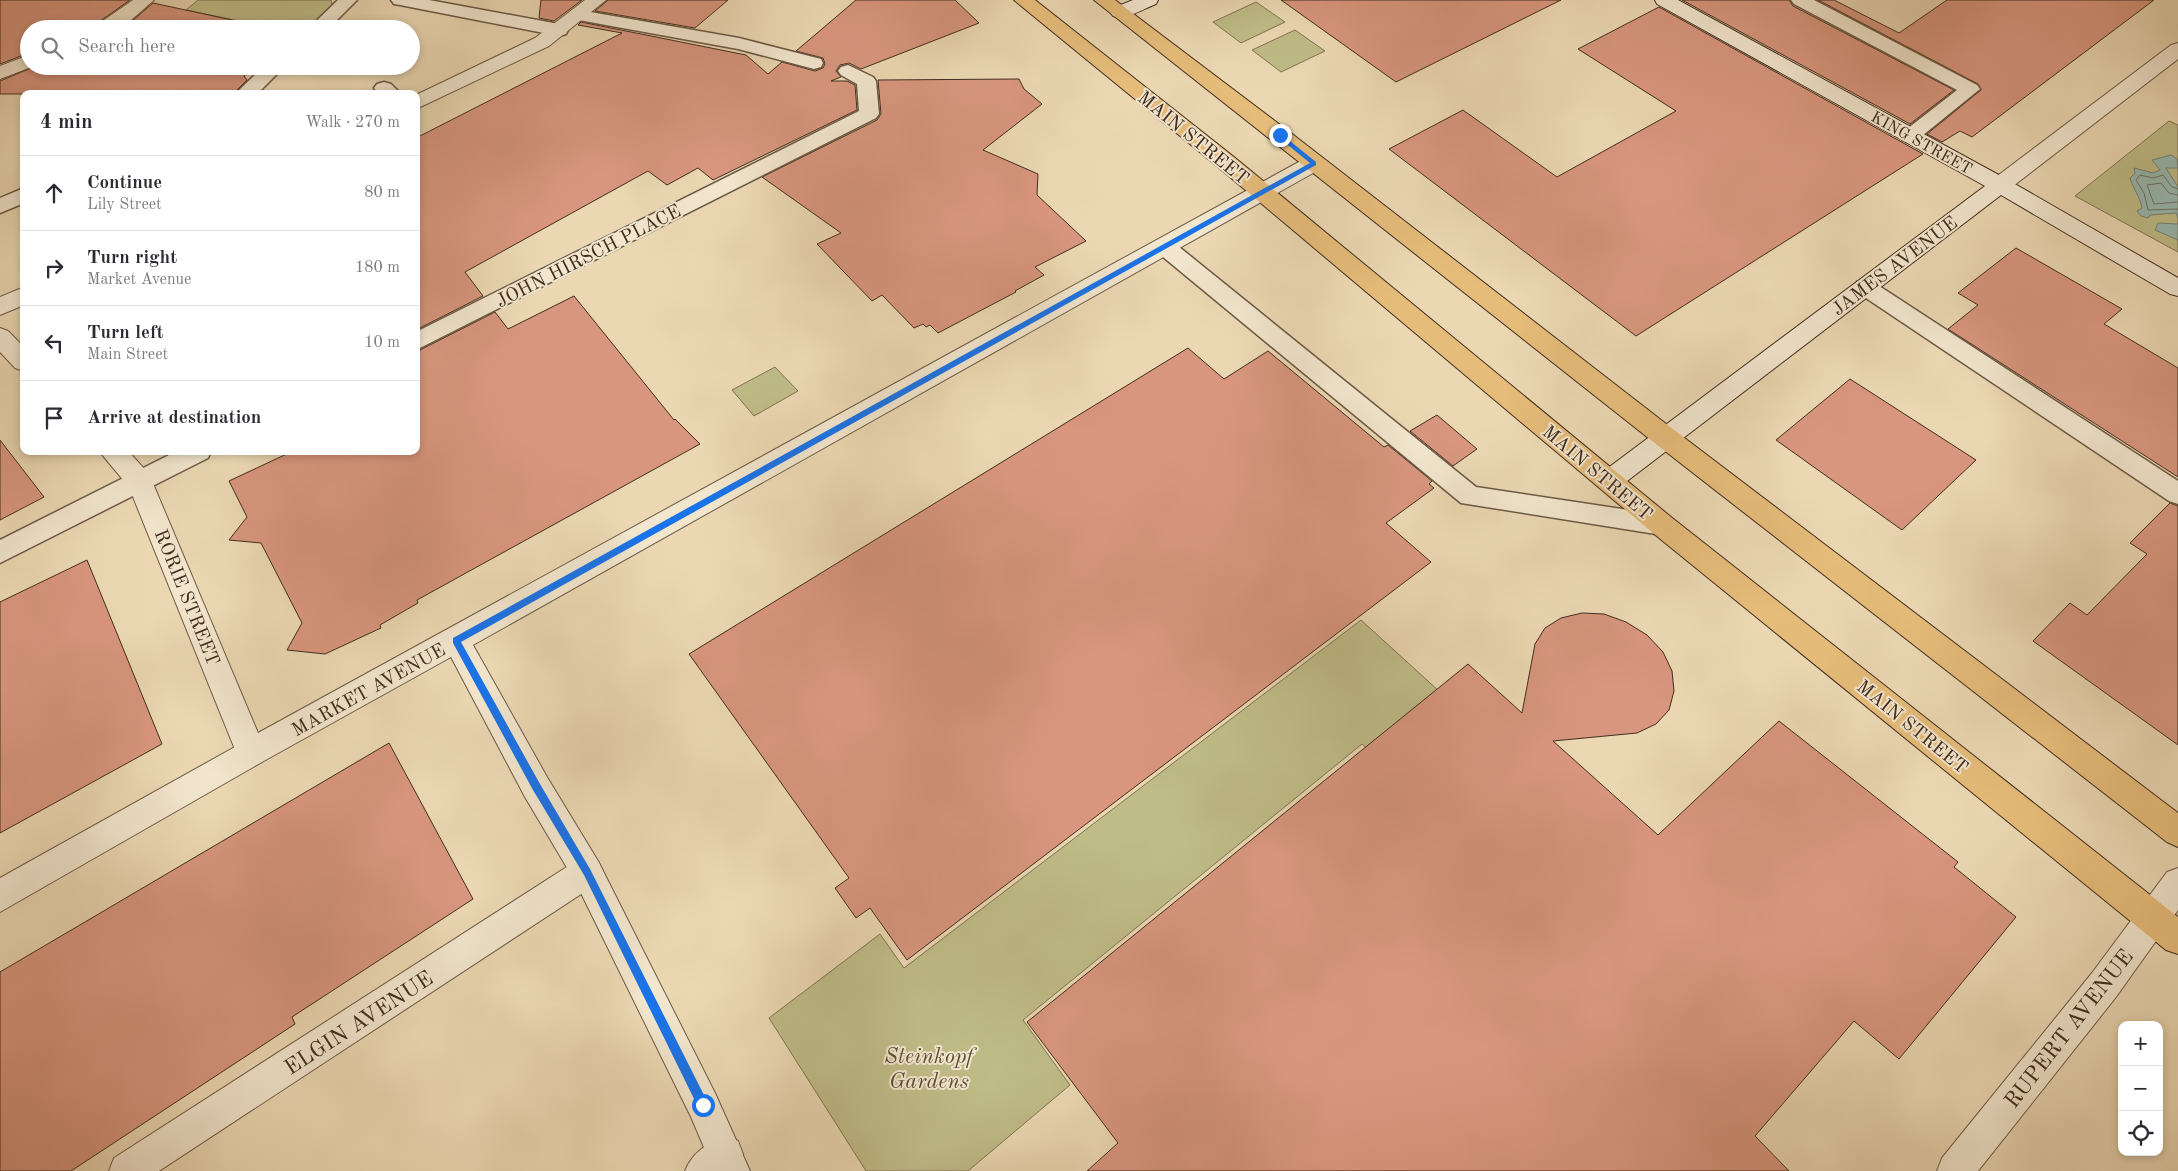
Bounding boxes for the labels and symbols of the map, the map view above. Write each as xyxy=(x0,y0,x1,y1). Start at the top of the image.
street label: MAIN STREET xyxy=(1133,89,1251,189)
street label: KING STREET xyxy=(1868,109,1974,178)
route end xyxy=(1269,124,1292,147)
street label: JOHN HIRSCH PLACE xyxy=(494,202,685,312)
street label: JAMES AVENUE xyxy=(1829,214,1962,320)
street label: MAIN STREET xyxy=(1538,423,1655,525)
street label: RORIE STREET xyxy=(150,527,222,669)
street label: MARKET AVENUE xyxy=(289,641,449,741)
street label: MAIN STREET xyxy=(1852,678,1970,778)
street label: RUPERT AVENUE xyxy=(2001,946,2138,1113)
street label: ELGIN AVENUE xyxy=(281,968,437,1080)
park label: Steinkopf Gardens xyxy=(884,1046,978,1093)
route start xyxy=(692,1094,715,1117)

